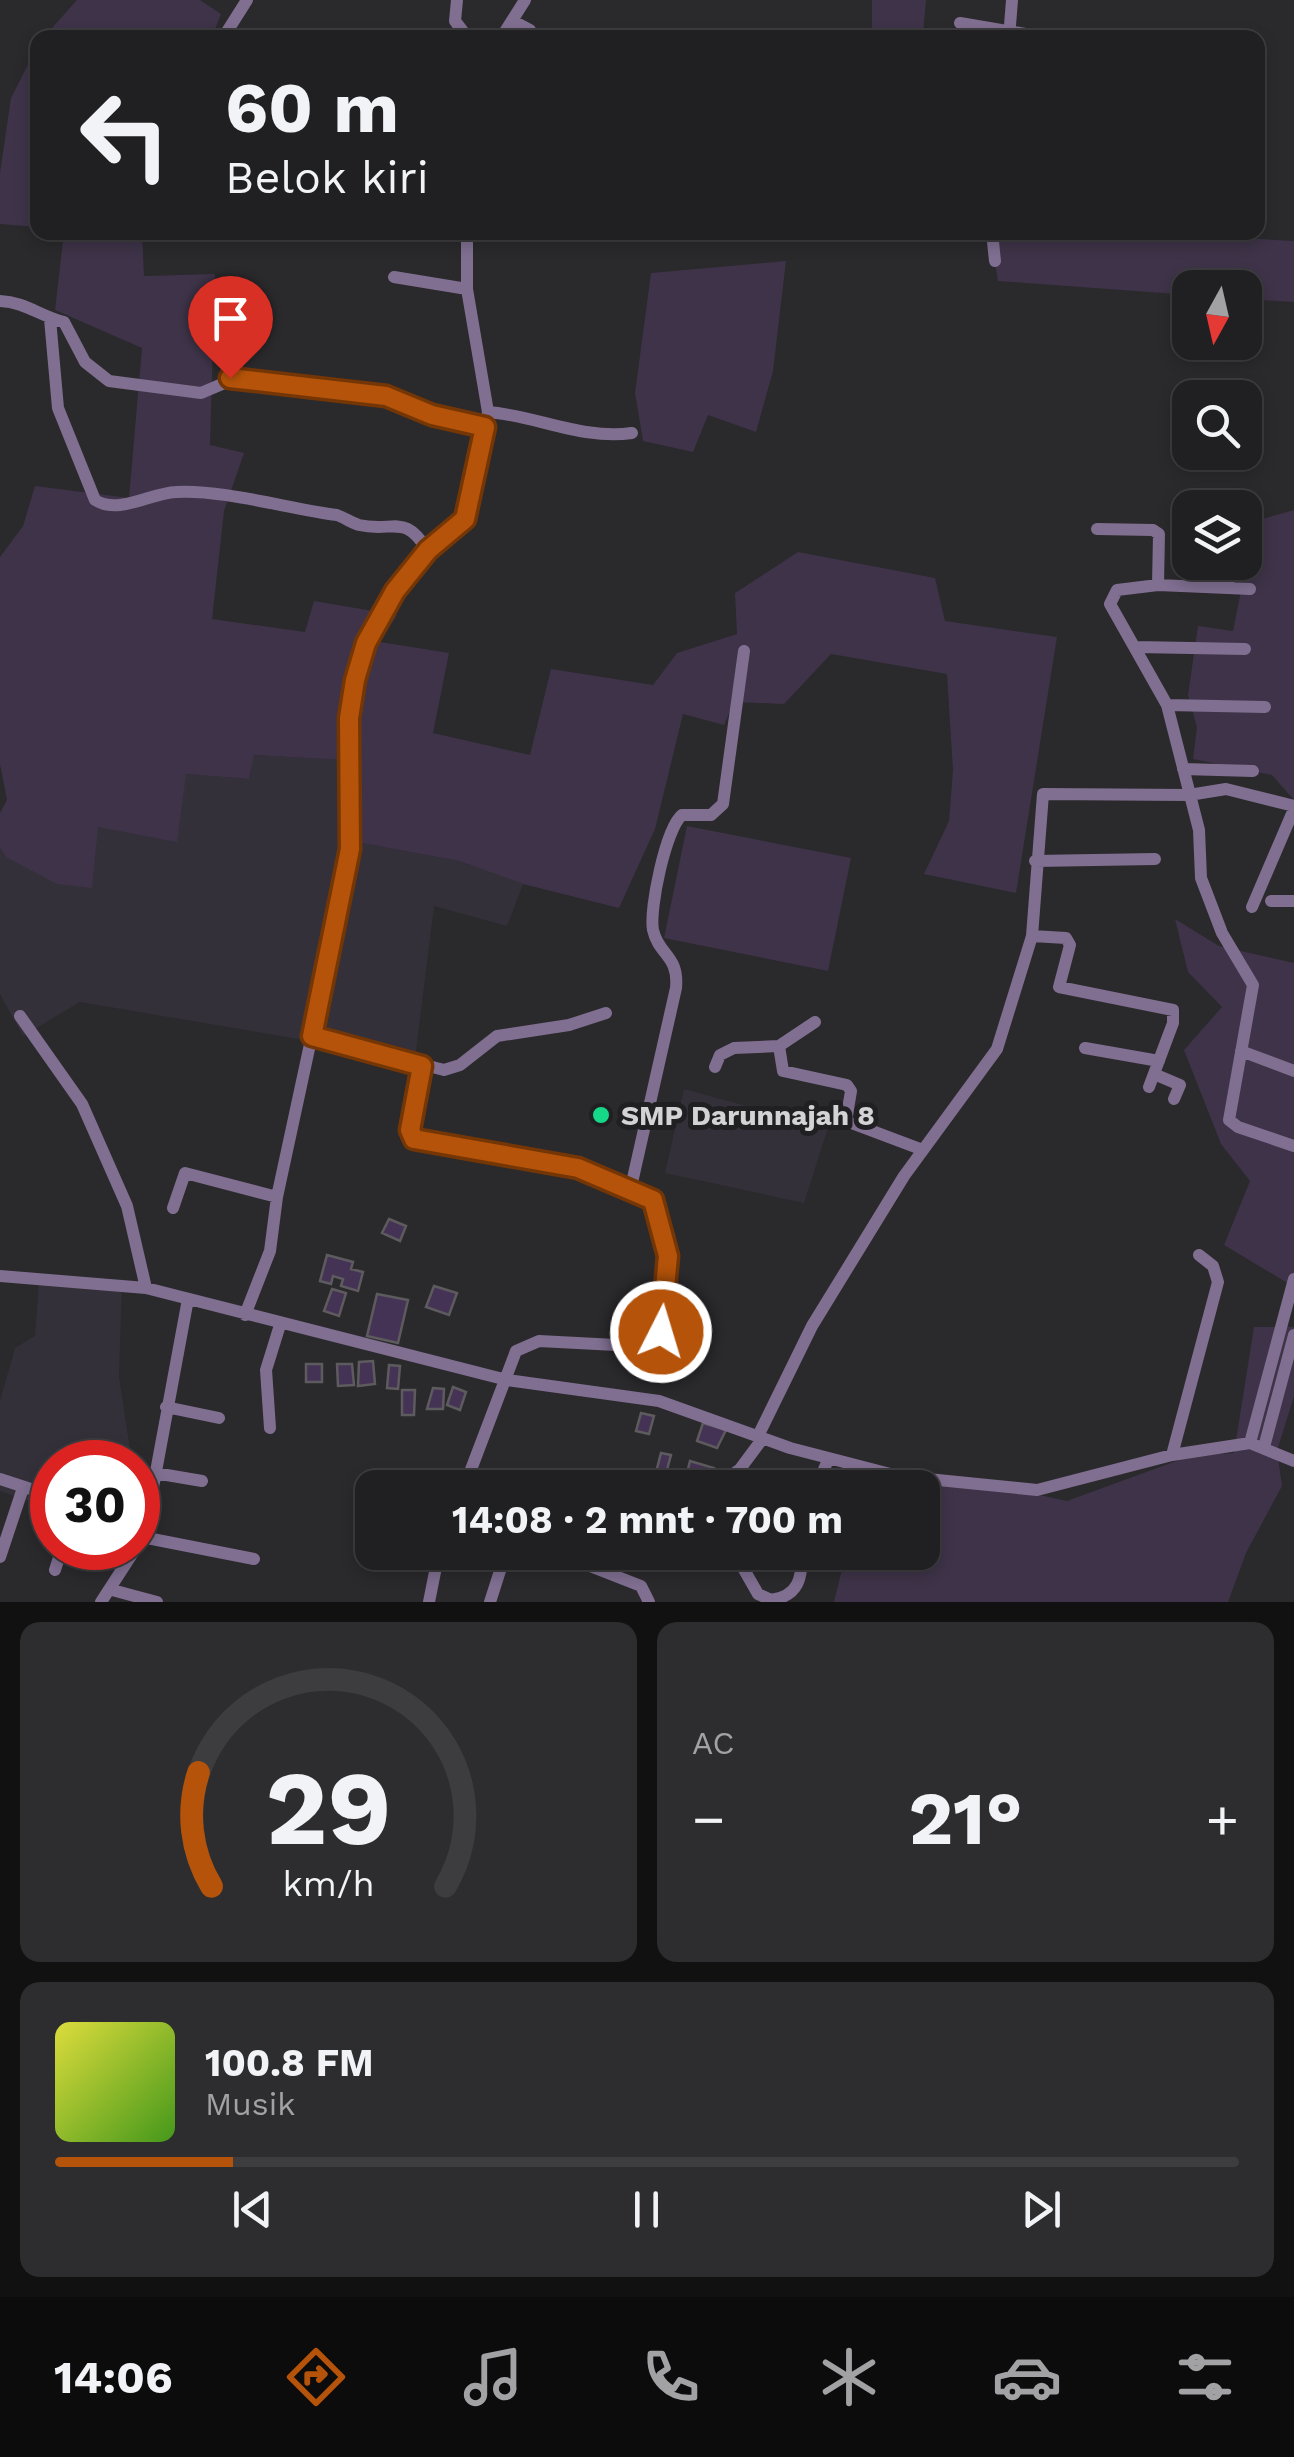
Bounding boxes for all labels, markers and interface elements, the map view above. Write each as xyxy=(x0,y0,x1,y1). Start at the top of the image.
text: 60 m xyxy=(225,67,399,149)
icon: left xyxy=(60,70,190,200)
text: Belok kiri xyxy=(225,151,429,204)
north arrow xyxy=(1172,270,1262,360)
map controls xyxy=(1172,270,1262,580)
pin xyxy=(188,276,273,379)
icon: arrive xyxy=(203,291,258,346)
button: search xyxy=(1172,380,1262,470)
button: layers xyxy=(1172,490,1262,580)
place label: SMP Darunnajah 8 xyxy=(621,1099,875,1132)
marker: SMP Darunnajah 8 xyxy=(590,1104,612,1126)
position arrow xyxy=(609,1280,713,1384)
speed limit sign: 30 xyxy=(30,1440,160,1570)
text: 14:08 · 2 mnt · 700 m xyxy=(452,1498,843,1542)
text: AC xyxy=(692,1724,734,1762)
text: 29 xyxy=(265,1747,392,1869)
text: 21° xyxy=(908,1774,1023,1862)
text: − xyxy=(692,1787,725,1851)
text: + xyxy=(1206,1787,1239,1851)
text: km/h xyxy=(282,1863,375,1905)
text: 100.8 FM xyxy=(205,2041,374,2085)
text: Musik xyxy=(205,2085,295,2123)
icon: previous xyxy=(225,2182,280,2237)
icon: pause xyxy=(619,2182,674,2237)
icon: next xyxy=(1014,2182,1069,2237)
icon: directions xyxy=(281,2342,351,2412)
icon: music xyxy=(458,2342,528,2412)
icon: phone xyxy=(636,2342,706,2412)
icon: climate xyxy=(814,2342,884,2412)
icon: car xyxy=(992,2342,1062,2412)
icon: filters xyxy=(1170,2342,1240,2412)
text: 14:06 xyxy=(54,2351,173,2404)

